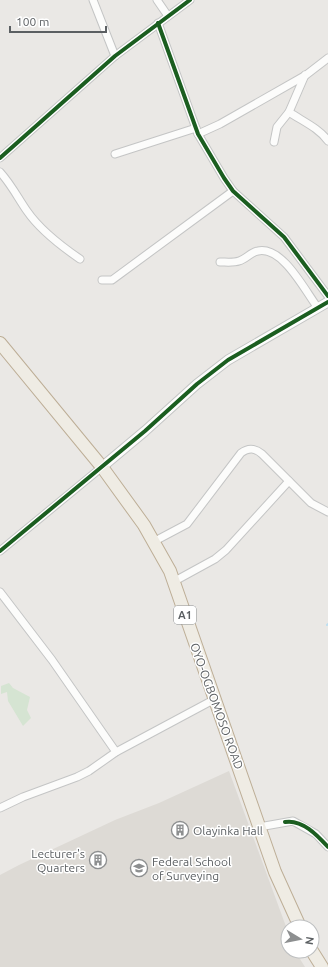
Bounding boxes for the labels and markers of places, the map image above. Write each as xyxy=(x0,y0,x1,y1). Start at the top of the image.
building icon: Olayinka Hall xyxy=(170,820,190,840)
place label: Olayinka Hall xyxy=(193,824,263,837)
place label: Lecturer's Quarters xyxy=(31,847,85,874)
building icon: Lecturer's Quarters xyxy=(88,850,108,870)
place label: Federal School of Surveying xyxy=(152,855,231,882)
school or university icon: Federal School of Surveying xyxy=(129,858,149,878)

